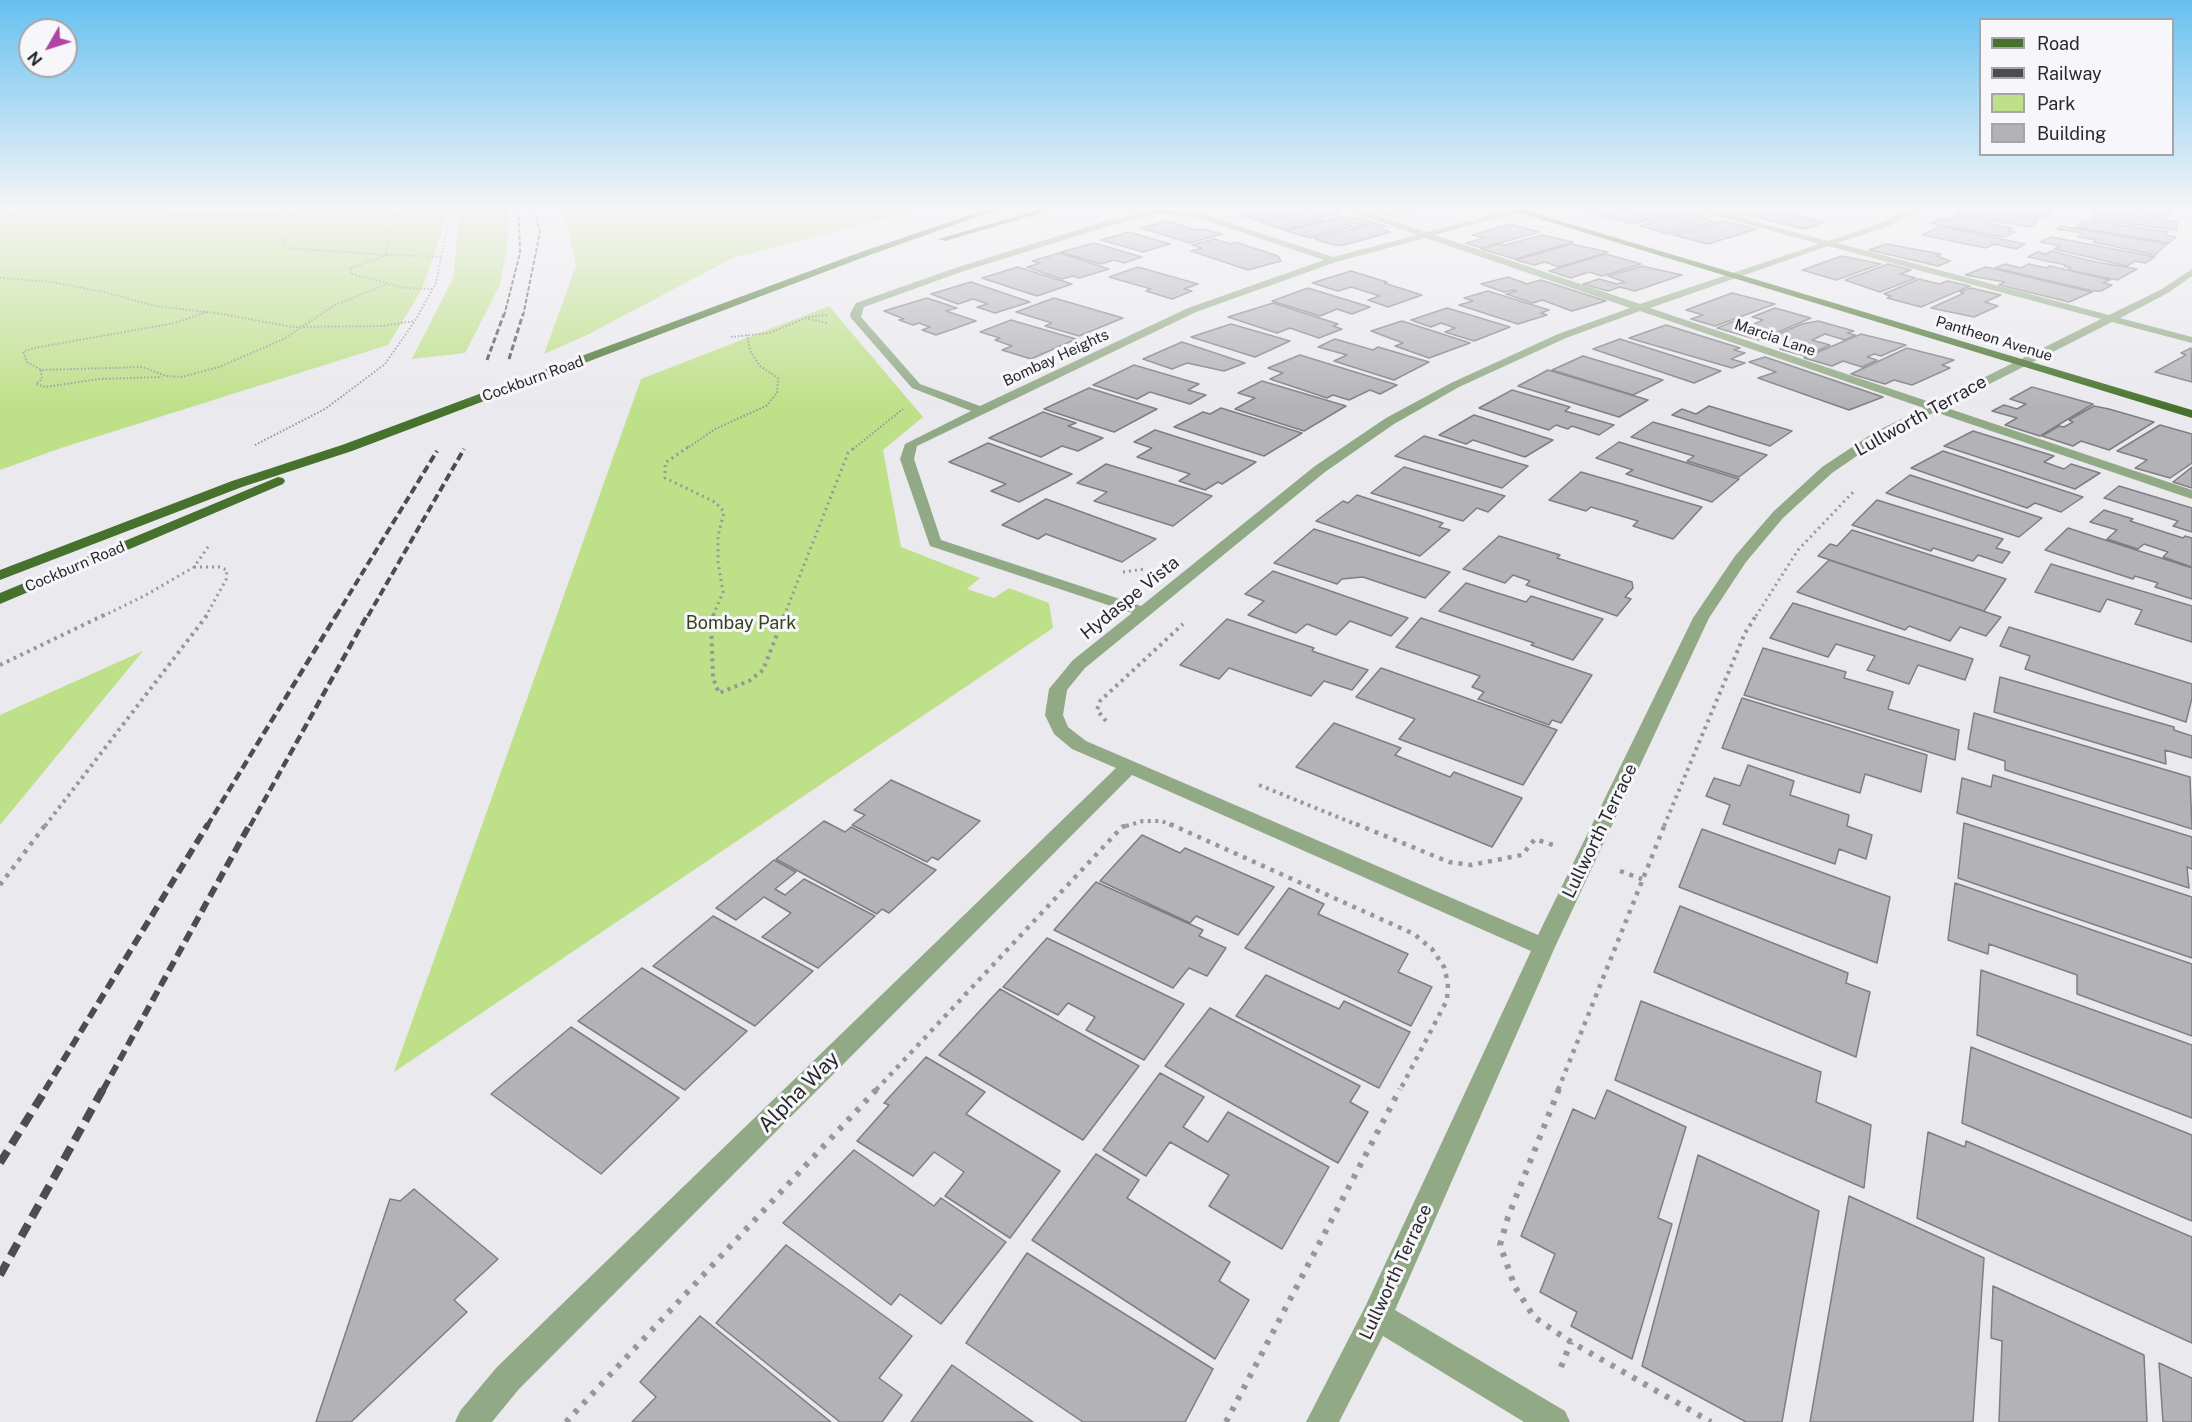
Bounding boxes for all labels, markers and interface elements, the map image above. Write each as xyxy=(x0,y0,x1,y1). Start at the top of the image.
north arrow xyxy=(18,18,78,78)
legend xyxy=(1979,18,2174,156)
text: Road xyxy=(2037,33,2080,54)
text: N xyxy=(24,48,47,69)
text: Railway xyxy=(2037,63,2102,84)
text: Park xyxy=(2037,93,2075,114)
text: Building xyxy=(2037,123,2106,144)
street label: Pantheon Avenue xyxy=(1933,313,2055,365)
street label: Marcia Lane xyxy=(1732,316,1818,360)
street label: Bombay Heights xyxy=(1000,326,1112,390)
street label: Cockburn Road xyxy=(480,352,586,406)
street label: Lullworth Terrace xyxy=(1851,371,1991,461)
street label: Cockburn Road xyxy=(22,538,128,596)
street label: Hydaspe Vista xyxy=(1076,552,1184,644)
park label: Bombay Park xyxy=(686,612,796,634)
street label: Lullworth Terrace xyxy=(1558,760,1642,902)
street label: Alpha Way xyxy=(753,1046,845,1138)
street label: Lullworth Terrace xyxy=(1355,1201,1437,1343)

